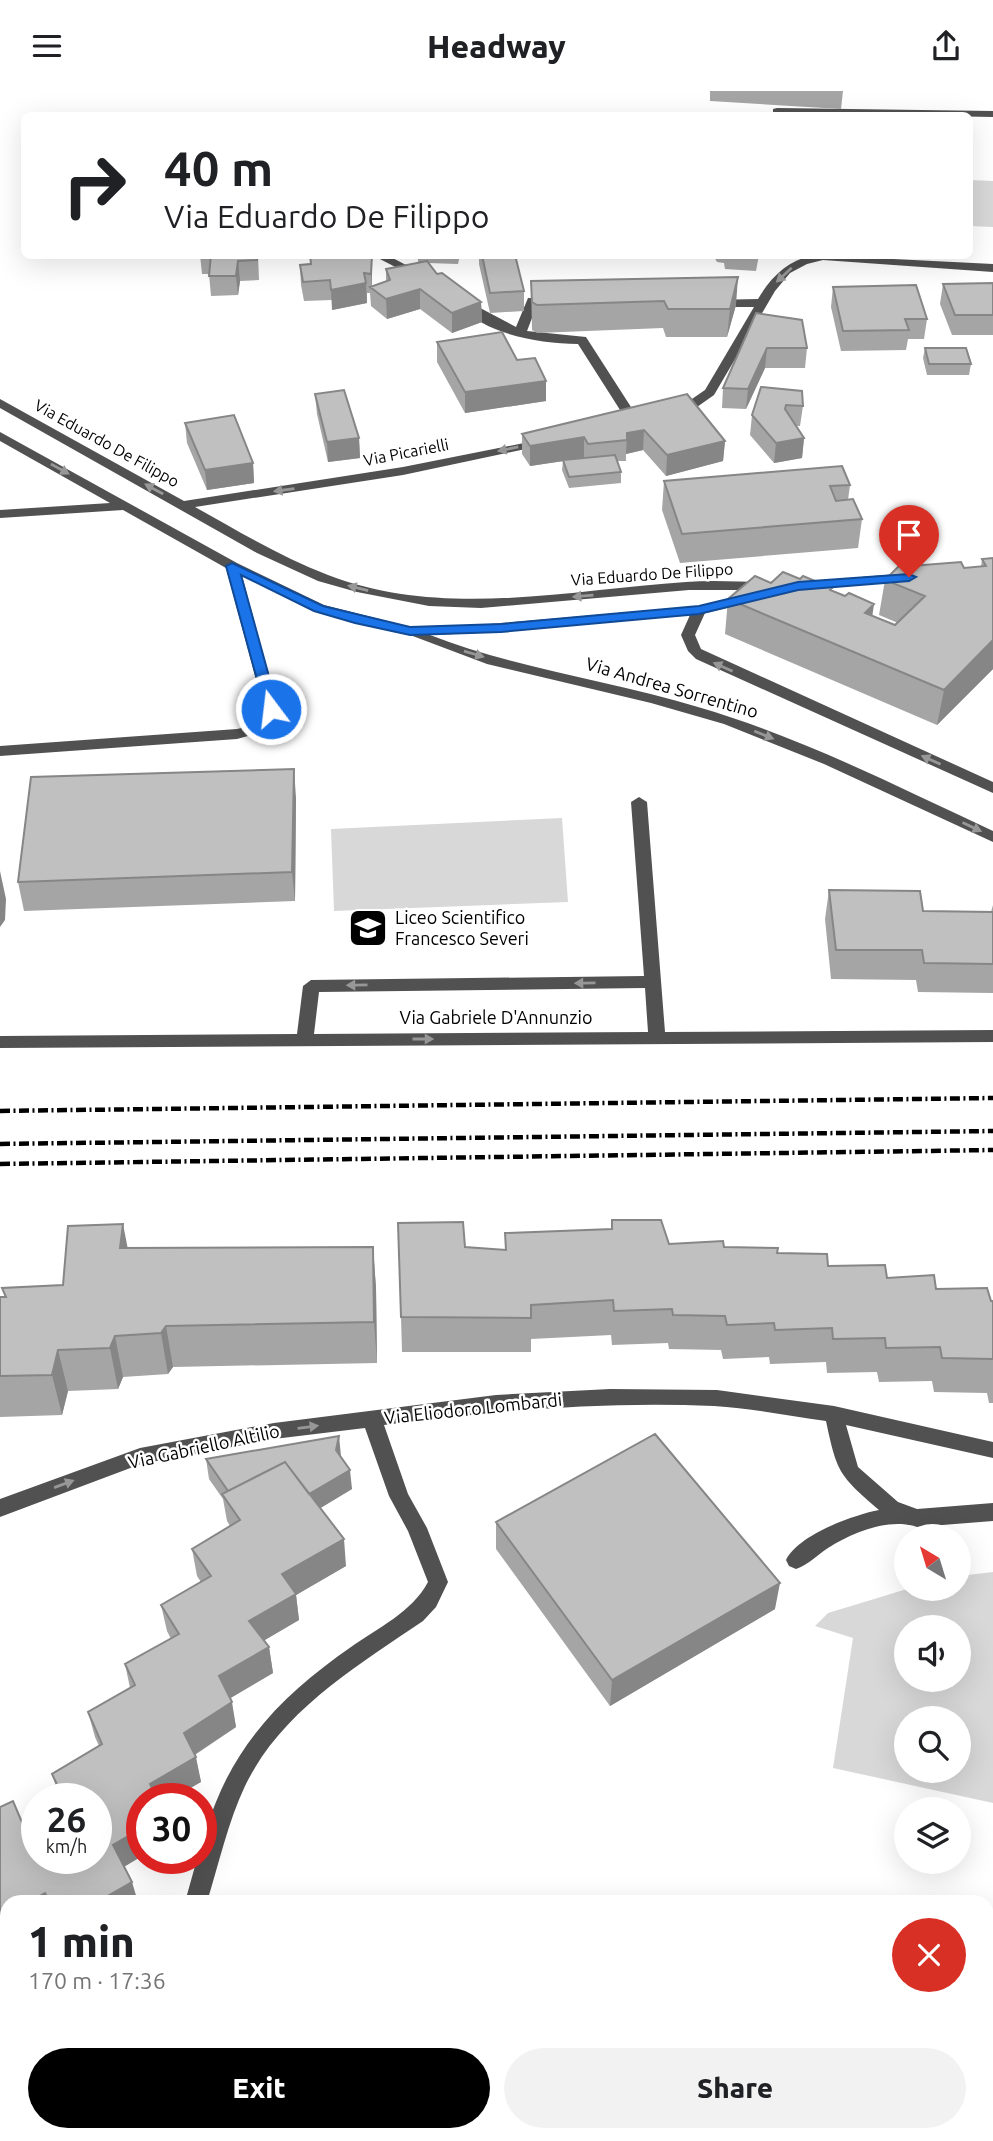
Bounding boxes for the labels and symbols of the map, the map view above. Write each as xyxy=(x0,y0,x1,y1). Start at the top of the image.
one-way arrow xyxy=(775,267,792,284)
street label: Via Eduardo De Filippo xyxy=(31,396,183,490)
street label: Via Picarielli xyxy=(362,435,450,469)
one-way arrow xyxy=(497,444,519,455)
one-way arrow xyxy=(50,463,69,475)
one-way arrow xyxy=(144,483,163,495)
one-way arrow xyxy=(273,485,295,496)
pin xyxy=(879,505,939,577)
street label: Via Eduardo De Filippo xyxy=(570,559,734,589)
one-way arrow xyxy=(347,582,368,592)
one-way arrow xyxy=(572,591,594,602)
one-way arrow xyxy=(464,649,485,659)
street label: Via Andrea Sorrentino xyxy=(584,653,761,721)
one-way arrow xyxy=(713,661,733,672)
position arrow xyxy=(234,672,308,746)
one-way arrow xyxy=(753,729,774,740)
one-way arrow xyxy=(921,754,941,766)
one-way arrow xyxy=(962,821,982,833)
school or university icon: Liceo Scientifico Francesco Severi xyxy=(347,907,389,949)
place label: Liceo Scientifico Francesco Severi xyxy=(395,907,529,948)
one-way arrow xyxy=(574,977,596,989)
one-way arrow xyxy=(346,979,368,991)
street label: Via Gabriele D'Annunzio xyxy=(399,1007,593,1027)
one-way arrow xyxy=(412,1033,434,1045)
street label: Via Eliodoro Lombardi xyxy=(383,1389,563,1427)
street label: Via Gabriello Altilio xyxy=(126,1420,281,1472)
one-way arrow xyxy=(298,1421,320,1432)
one-way arrow xyxy=(54,1479,75,1490)
north arrow xyxy=(894,1524,971,1601)
speed limit sign: 30 xyxy=(126,1783,217,1874)

